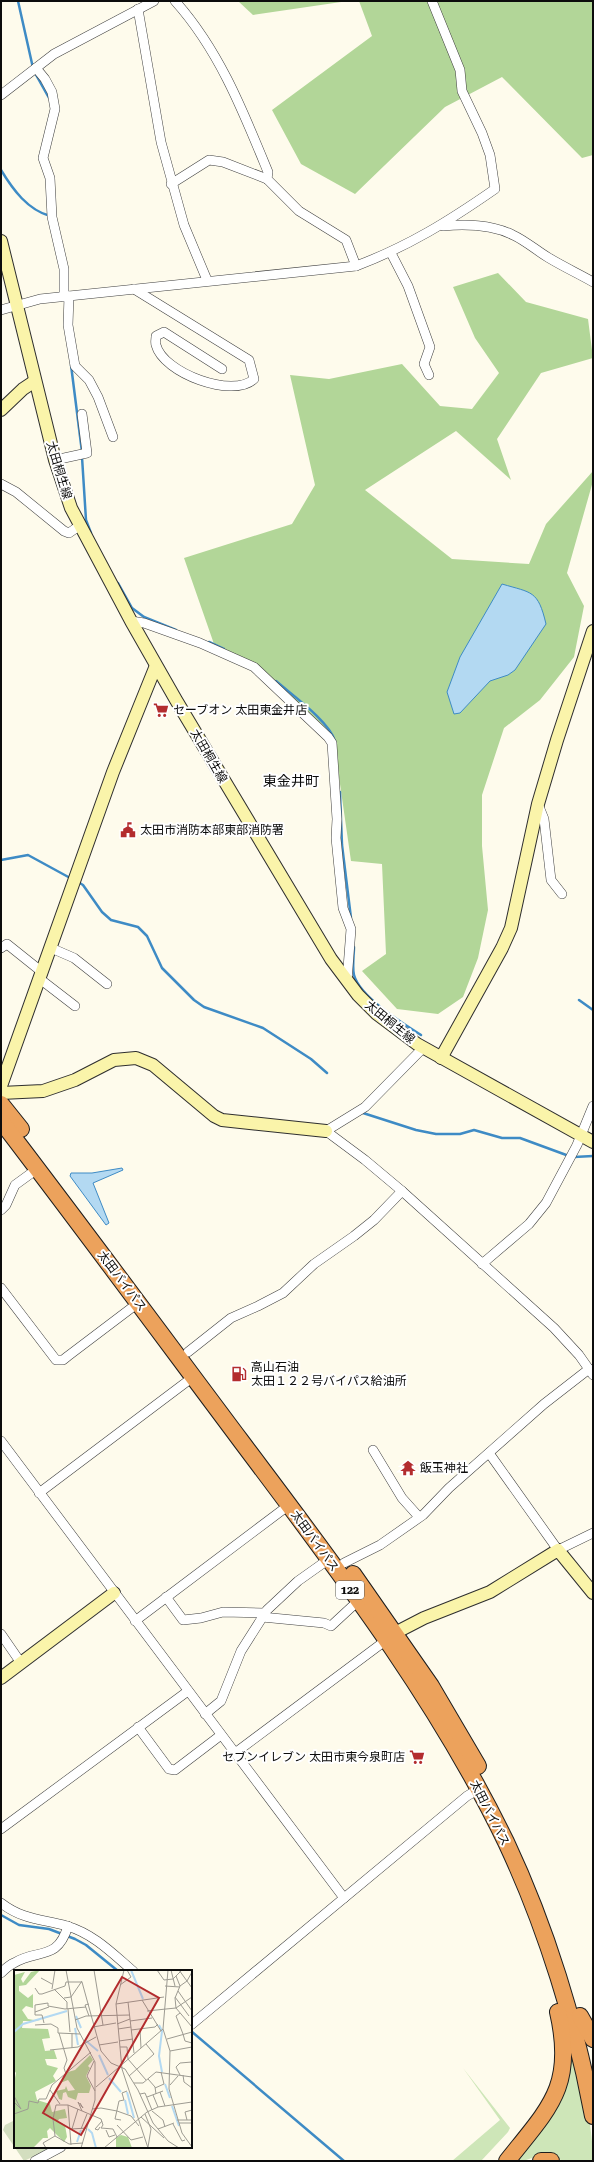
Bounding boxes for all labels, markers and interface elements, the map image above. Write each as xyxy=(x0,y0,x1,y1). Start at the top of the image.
street label: 太田桐生線 xyxy=(44,439,74,501)
supermarket icon: セーブオン 太田東金井店 xyxy=(152,701,170,719)
place label: セーブオン 太田東金井店 xyxy=(173,703,307,717)
street label: 太田桐生線 xyxy=(188,727,230,785)
district label: 東金井町 xyxy=(263,773,319,789)
public building icon: 太田市消防本部東部消防署 xyxy=(119,821,137,839)
place label: 太田市消防本部東部消防署 xyxy=(140,823,284,837)
street label: 太田桐生線 xyxy=(362,998,418,1046)
street label: 太田バイパス xyxy=(95,1248,149,1314)
place label: 高山石油 太田１２２号バイパス給油所 xyxy=(251,1360,407,1388)
fuel station icon: 高山石油 太田１２２号バイパス給油所 xyxy=(230,1365,248,1383)
temple icon: 飯玉神社 xyxy=(399,1459,417,1477)
place label: 飯玉神社 xyxy=(420,1461,468,1475)
street label: 太田バイパス xyxy=(288,1508,342,1574)
road number: 122 xyxy=(336,1581,364,1599)
supermarket icon: セブンイレブン 太田市東今泉町店 xyxy=(408,1748,426,1766)
place label: セブンイレブン 太田市東今泉町店 xyxy=(222,1750,405,1764)
street label: 太田バイパス xyxy=(467,1778,513,1848)
inset map xyxy=(14,1970,192,2148)

